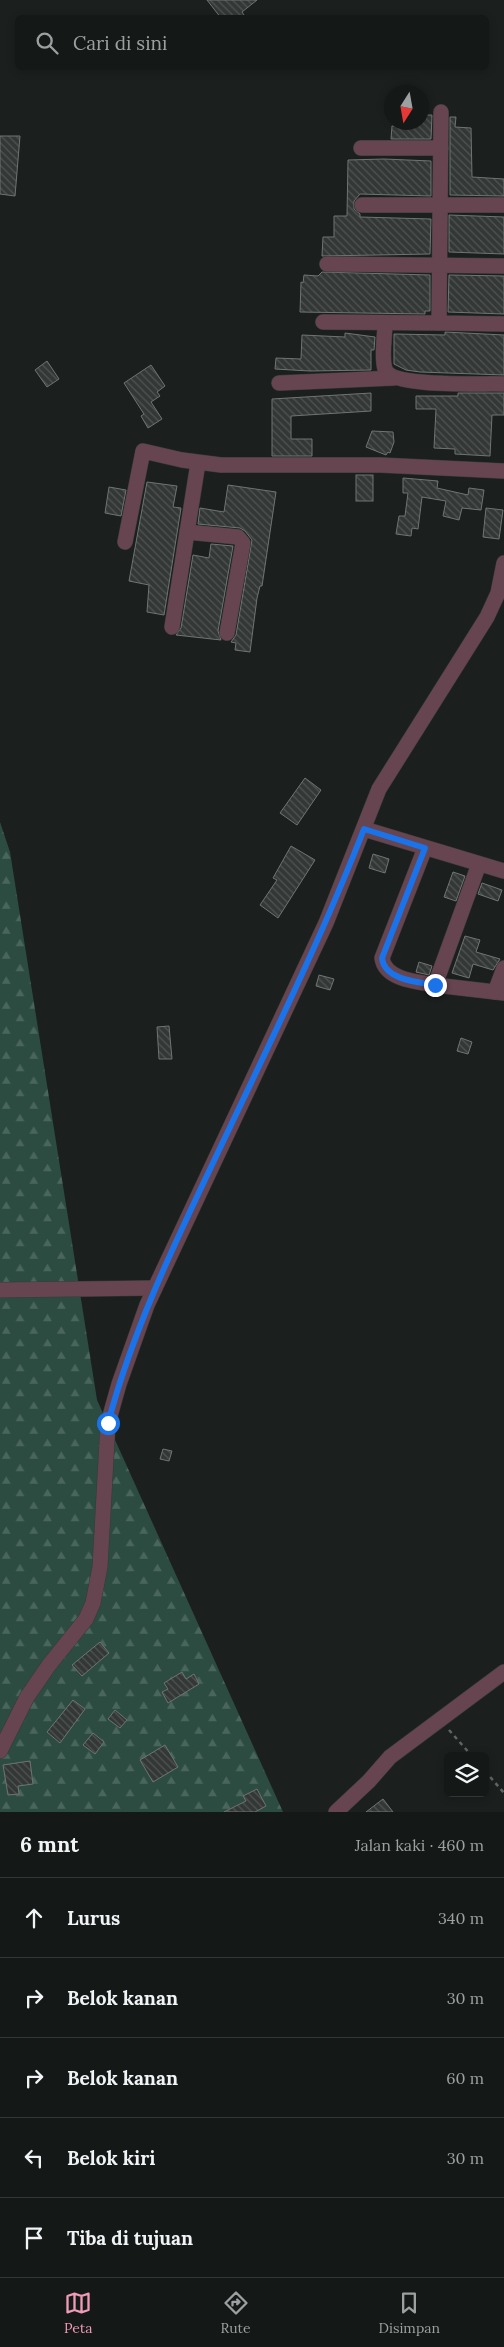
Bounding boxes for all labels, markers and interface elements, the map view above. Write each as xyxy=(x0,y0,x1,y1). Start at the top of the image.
search box xyxy=(15,15,489,70)
icon: search xyxy=(33,29,61,57)
text: Cari di sini xyxy=(73,31,167,55)
north arrow xyxy=(384,85,429,130)
route end xyxy=(424,974,447,997)
route start xyxy=(97,1412,120,1435)
map controls xyxy=(444,1752,489,1797)
button: layers xyxy=(444,1752,489,1797)
text: 6 mnt xyxy=(20,1831,79,1858)
text: Jalan kaki · 460 m xyxy=(355,1835,484,1855)
icon: ahead xyxy=(20,1904,48,1932)
text: Lurus xyxy=(67,1906,120,1930)
text: 340 m xyxy=(438,1908,484,1928)
icon: right xyxy=(20,1984,48,2012)
text: Belok kanan xyxy=(67,1986,178,2010)
text: 30 m xyxy=(447,1988,484,2008)
icon: right xyxy=(20,2064,48,2092)
text: Belok kanan xyxy=(67,2066,178,2090)
text: 60 m xyxy=(446,2068,484,2088)
icon: left xyxy=(20,2144,48,2172)
text: Belok kiri xyxy=(67,2146,156,2170)
text: 30 m xyxy=(447,2148,484,2168)
icon: arrive xyxy=(20,2224,48,2252)
text: Tiba di tujuan xyxy=(67,2226,193,2250)
tab: Peta xyxy=(64,2289,92,2337)
tab: Rute xyxy=(220,2289,251,2337)
tab: Disimpan xyxy=(379,2289,440,2337)

